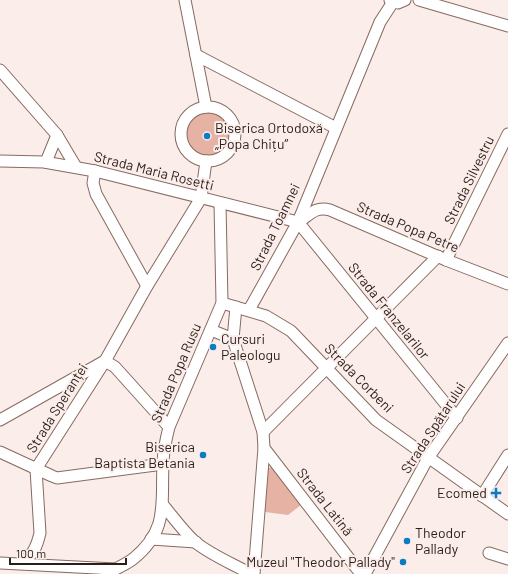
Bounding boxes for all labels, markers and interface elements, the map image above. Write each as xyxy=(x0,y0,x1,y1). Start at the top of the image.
place label: Biserica Ortodoxă „Popa Chițu” xyxy=(215,119,323,152)
marker: Biserica Ortodoxă „Popa Chițu” xyxy=(202,131,212,141)
street label: Strada Silvestru xyxy=(440,133,497,227)
street label: Strada Maria Rosetti xyxy=(92,147,216,194)
street label: Strada Toamnei xyxy=(246,180,303,273)
street label: Strada Popa Petre xyxy=(355,197,462,256)
street label: Strada Franzelarilor xyxy=(345,259,434,362)
street label: Strada Popa Rusu xyxy=(147,320,204,425)
place label: Cursuri Paleologu xyxy=(221,330,281,363)
street label: Strada Corbeni xyxy=(321,340,397,416)
marker: Cursuri Paleologu xyxy=(208,342,218,352)
street label: Strada Speranței xyxy=(22,360,91,456)
street label: Strada Spătarului xyxy=(397,379,468,477)
place label: Biserica Baptista Betania xyxy=(94,438,195,471)
marker: Biserica Baptista Betania xyxy=(198,450,208,460)
street label: Strada Latină xyxy=(294,464,357,539)
place label: Ecomed xyxy=(437,484,487,501)
marker: Ecomed xyxy=(490,487,502,499)
place label: Theodor Pallady xyxy=(415,524,466,557)
marker: Theodor Pallady xyxy=(402,536,412,546)
scale bar xyxy=(10,540,126,566)
text: 100 m xyxy=(16,546,46,560)
place label: Muzeul "Theodor Pallady" xyxy=(246,553,395,570)
marker: Muzeul "Theodor Pallady" xyxy=(398,557,408,567)

